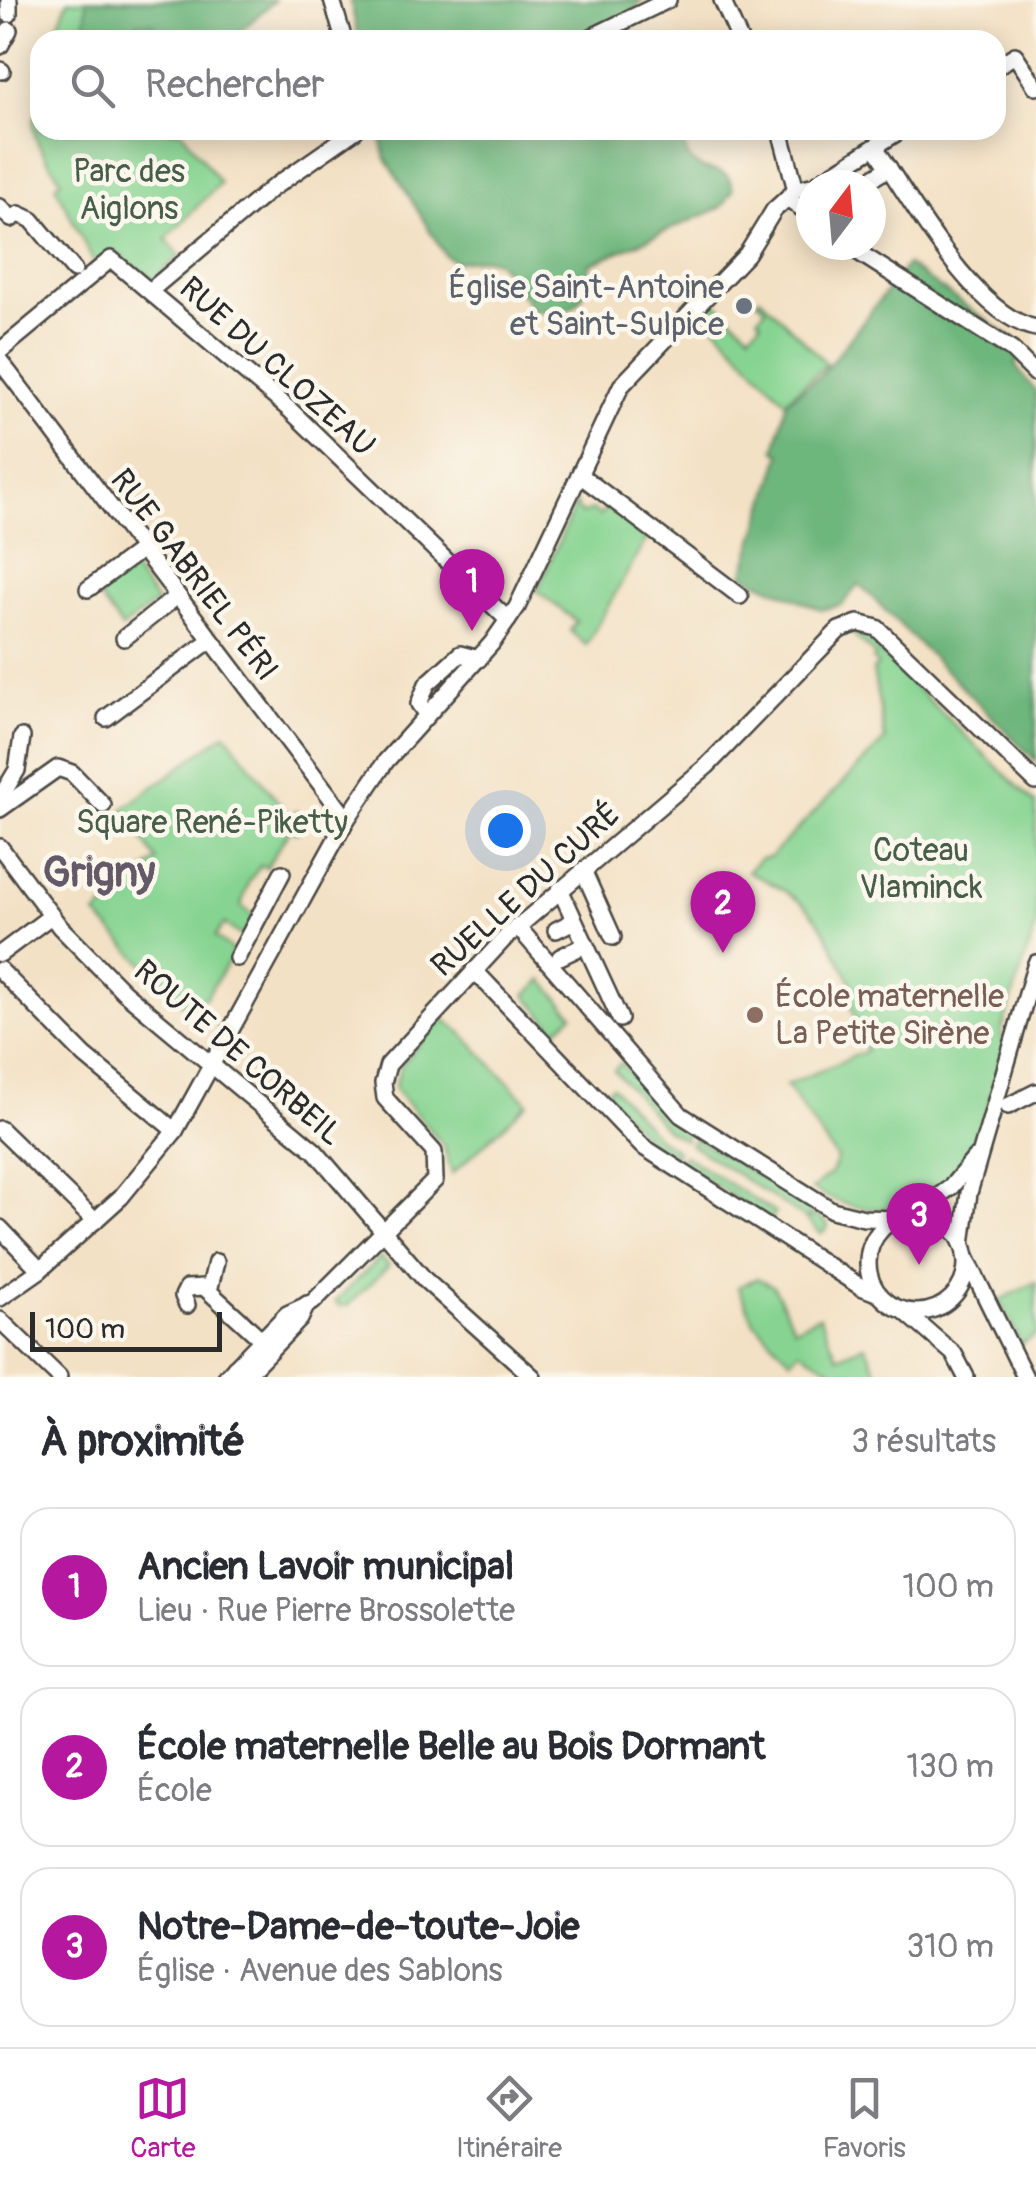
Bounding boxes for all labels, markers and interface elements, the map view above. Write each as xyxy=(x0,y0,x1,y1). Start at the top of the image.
search box xyxy=(30,30,1006,140)
icon: search xyxy=(65,58,120,113)
text: Rechercher xyxy=(145,61,325,109)
park label: Parc des Aiglons xyxy=(73,152,185,229)
north arrow xyxy=(796,170,886,260)
street label: RUE DU CLOZEAU xyxy=(171,268,383,466)
place label: Église Saint-Antoine et Saint-Sulpice xyxy=(449,268,724,345)
marker: Église Saint-Antoine et Saint-Sulpice xyxy=(733,295,755,317)
street label: RUE GABRIEL PÉRI xyxy=(101,461,287,689)
pin: 1 xyxy=(440,548,504,631)
street label: RUELLE DU CURÉ xyxy=(423,794,629,986)
park label: Square René-Piketty xyxy=(76,803,348,843)
your location xyxy=(480,805,531,856)
park label: Coteau Vlaminck xyxy=(859,831,983,908)
district label: Grigny xyxy=(43,847,155,899)
pin: 2 xyxy=(690,870,756,953)
street label: ROUTE DE CORBEIL xyxy=(125,951,351,1155)
place label: École maternelle La Petite Sirène xyxy=(775,977,1004,1054)
marker: École maternelle La Petite Sirène xyxy=(744,1004,766,1026)
pin: 3 xyxy=(886,1182,952,1265)
scale bar xyxy=(30,1307,222,1352)
text: 100 m xyxy=(45,1312,125,1347)
text: À proximité xyxy=(40,1416,245,1468)
text: 3 résultats xyxy=(851,1422,996,1462)
text: Ancien Lavoir municipal xyxy=(137,1543,514,1591)
text: 1 xyxy=(68,1567,81,1607)
text: 100 m xyxy=(902,1567,994,1607)
text: Lieu · Rue Pierre Brossolette xyxy=(137,1591,515,1631)
text: École maternelle Belle au Bois Dormant xyxy=(137,1723,765,1771)
text: 2 xyxy=(66,1747,83,1787)
text: 130 m xyxy=(906,1747,994,1787)
text: École xyxy=(137,1771,212,1811)
text: Notre-Dame-de-toute-Joie xyxy=(137,1903,579,1951)
text: 3 xyxy=(66,1927,83,1967)
text: 310 m xyxy=(906,1927,994,1967)
text: Église · Avenue des Sablons xyxy=(137,1951,502,1991)
tab: Carte xyxy=(130,2071,196,2166)
tab: Itinéraire xyxy=(456,2071,562,2166)
tab: Favoris xyxy=(822,2071,906,2166)

